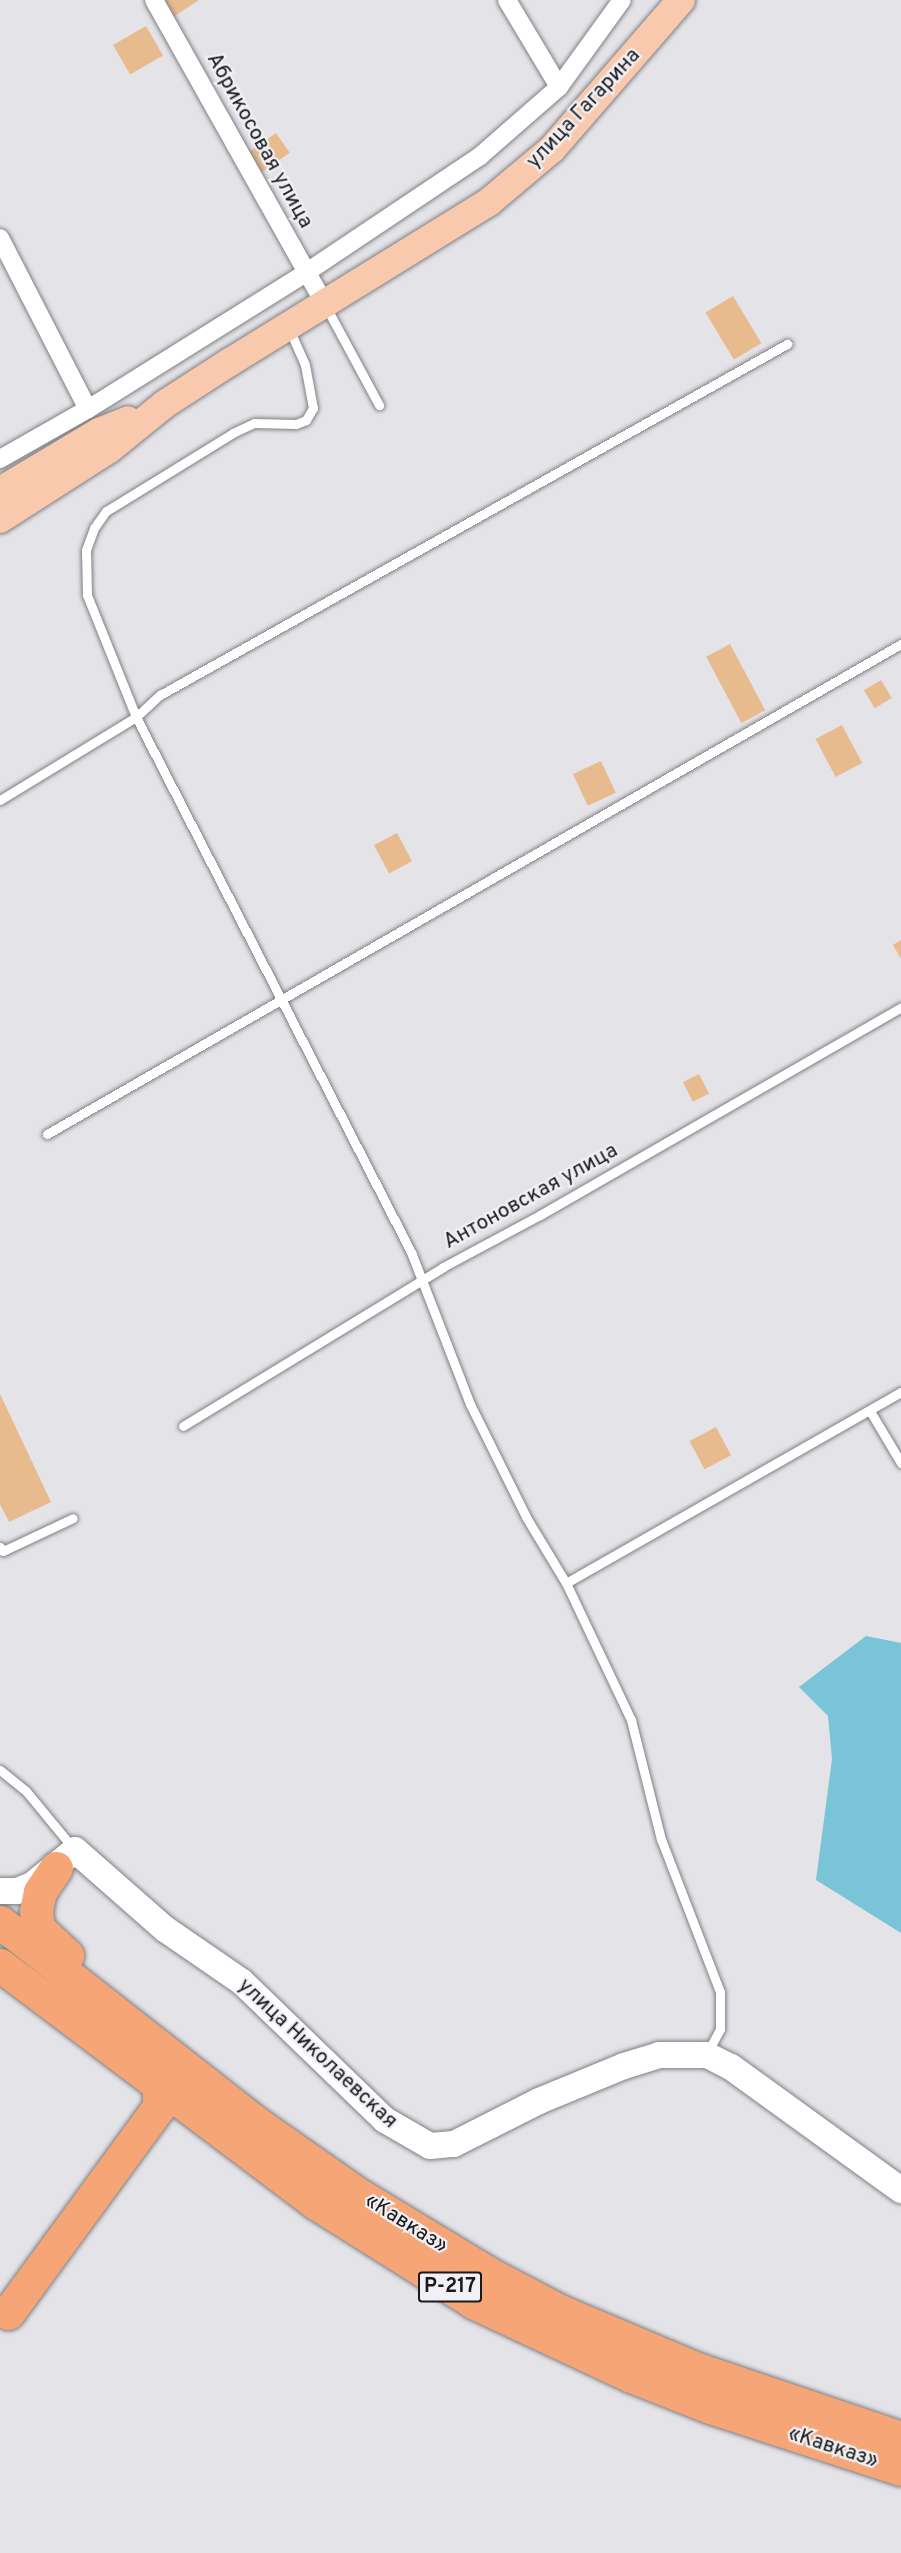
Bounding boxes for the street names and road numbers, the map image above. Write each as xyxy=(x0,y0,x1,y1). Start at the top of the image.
street label: улица Гагарина xyxy=(522,44,646,174)
street label: Абрикосовая улица xyxy=(200,49,318,233)
street label: Антоновская улица xyxy=(440,1139,622,1255)
street label: улица Николаевская xyxy=(232,1974,402,2134)
street label: «Кавказ» xyxy=(360,2189,452,2259)
road number: Р-217 xyxy=(417,2270,483,2304)
street label: «Кавказ» xyxy=(785,2422,881,2474)

